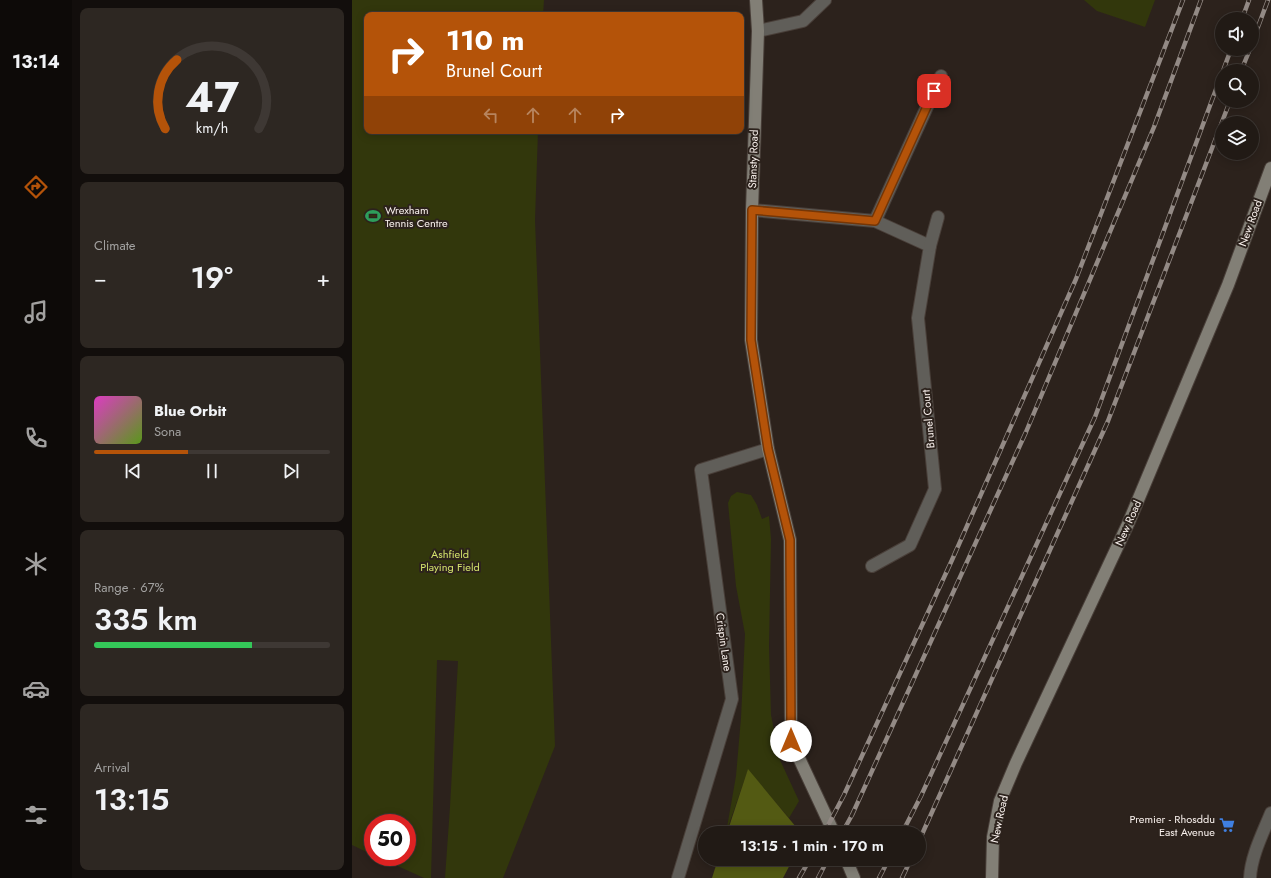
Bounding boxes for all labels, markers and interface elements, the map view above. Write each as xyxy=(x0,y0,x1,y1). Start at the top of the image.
map controls xyxy=(1215,12,1259,160)
button: sound xyxy=(1215,12,1259,56)
text: 110 m xyxy=(446,20,524,61)
icon: right xyxy=(380,28,432,80)
text: 13:14 xyxy=(12,49,60,75)
text: Brunel Court xyxy=(446,58,542,84)
button: search xyxy=(1215,64,1259,108)
text: 47 xyxy=(185,67,239,128)
pin xyxy=(917,74,951,108)
icon: arrive xyxy=(923,80,945,102)
icon: left xyxy=(480,104,502,126)
icon: ahead xyxy=(522,104,544,126)
icon: ahead xyxy=(564,104,586,126)
icon: right xyxy=(606,104,628,126)
button: layers xyxy=(1215,116,1259,160)
text: km/h xyxy=(196,118,228,138)
street label: Stansty Road xyxy=(744,129,762,189)
icon: directions xyxy=(22,173,50,201)
street label: New Road xyxy=(1234,197,1266,249)
place label: Wrexham Tennis Centre xyxy=(385,202,448,231)
sports icon: Wrexham Tennis Centre xyxy=(364,207,382,225)
text: Climate xyxy=(94,236,135,255)
text: 19° xyxy=(190,256,233,299)
text: − xyxy=(94,262,107,294)
text: + xyxy=(316,262,330,294)
icon: music xyxy=(22,298,50,326)
street label: Brunel Court xyxy=(917,389,939,449)
text: Blue Orbit xyxy=(154,400,226,422)
text: Sona xyxy=(154,422,181,441)
icon: phone xyxy=(22,424,50,452)
icon: previous xyxy=(122,460,144,482)
icon: pause xyxy=(201,460,223,482)
icon: next xyxy=(280,460,302,482)
street label: New Road xyxy=(1111,498,1145,548)
park label: Ashfield Playing Field xyxy=(420,546,480,575)
icon: climate xyxy=(22,550,50,578)
text: Range · 67% xyxy=(94,578,164,597)
text: 335 km xyxy=(94,598,198,641)
street label: Crispin Lane xyxy=(712,612,736,672)
icon: car xyxy=(22,675,50,703)
position arrow xyxy=(770,720,812,762)
text: Arrival xyxy=(94,758,130,777)
text: 13:15 xyxy=(94,778,169,821)
street label: New Road xyxy=(986,794,1012,844)
icon: filters xyxy=(22,801,50,829)
place label: Premier - Rhosddu East Avenue xyxy=(1129,811,1215,840)
speed limit sign: 50 xyxy=(364,814,416,866)
supermarket icon: Premier - Rhosddu East Avenue xyxy=(1218,816,1236,834)
text: 13:15 · 1 min · 170 m xyxy=(740,835,884,857)

